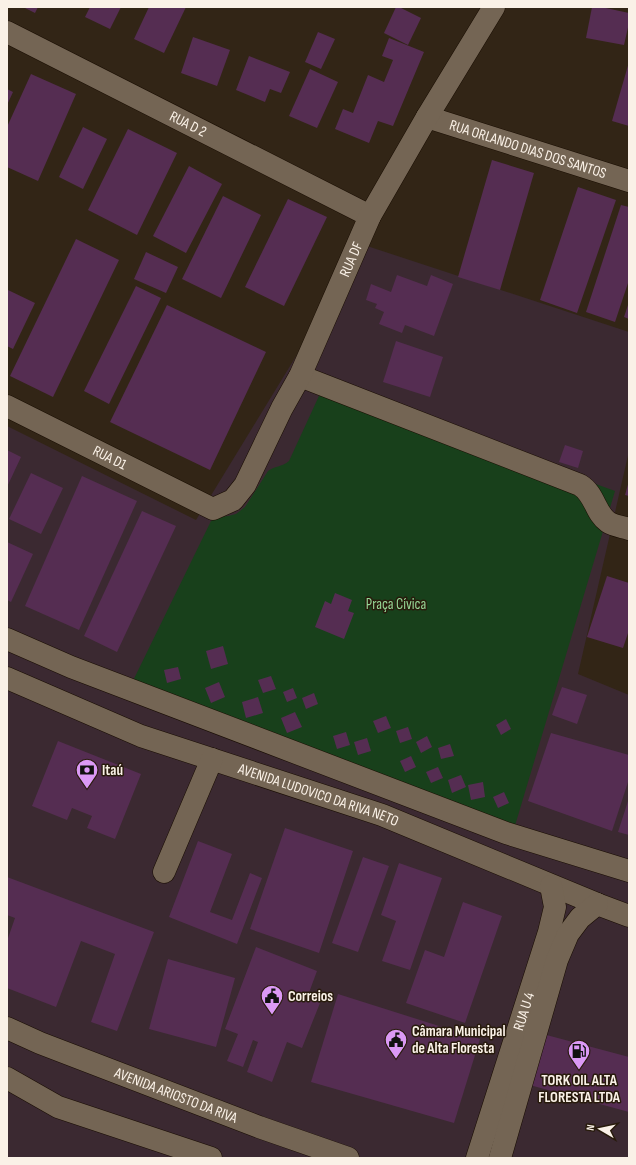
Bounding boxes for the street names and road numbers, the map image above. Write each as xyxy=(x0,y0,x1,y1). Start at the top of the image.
street label: RUA D 2 xyxy=(166,107,210,141)
street label: RUA ORLANDO DIAS DOS SANTOS xyxy=(447,115,609,183)
street label: RUA DF xyxy=(335,239,367,280)
street label: RUA D1 xyxy=(90,441,131,474)
street label: AVENIDA LUDOVICO DA RIVA NETO xyxy=(235,759,402,830)
street label: RUA U 4 xyxy=(509,990,539,1033)
street label: AVENIDA ARIOSTO DA RIVA xyxy=(111,1063,241,1128)

